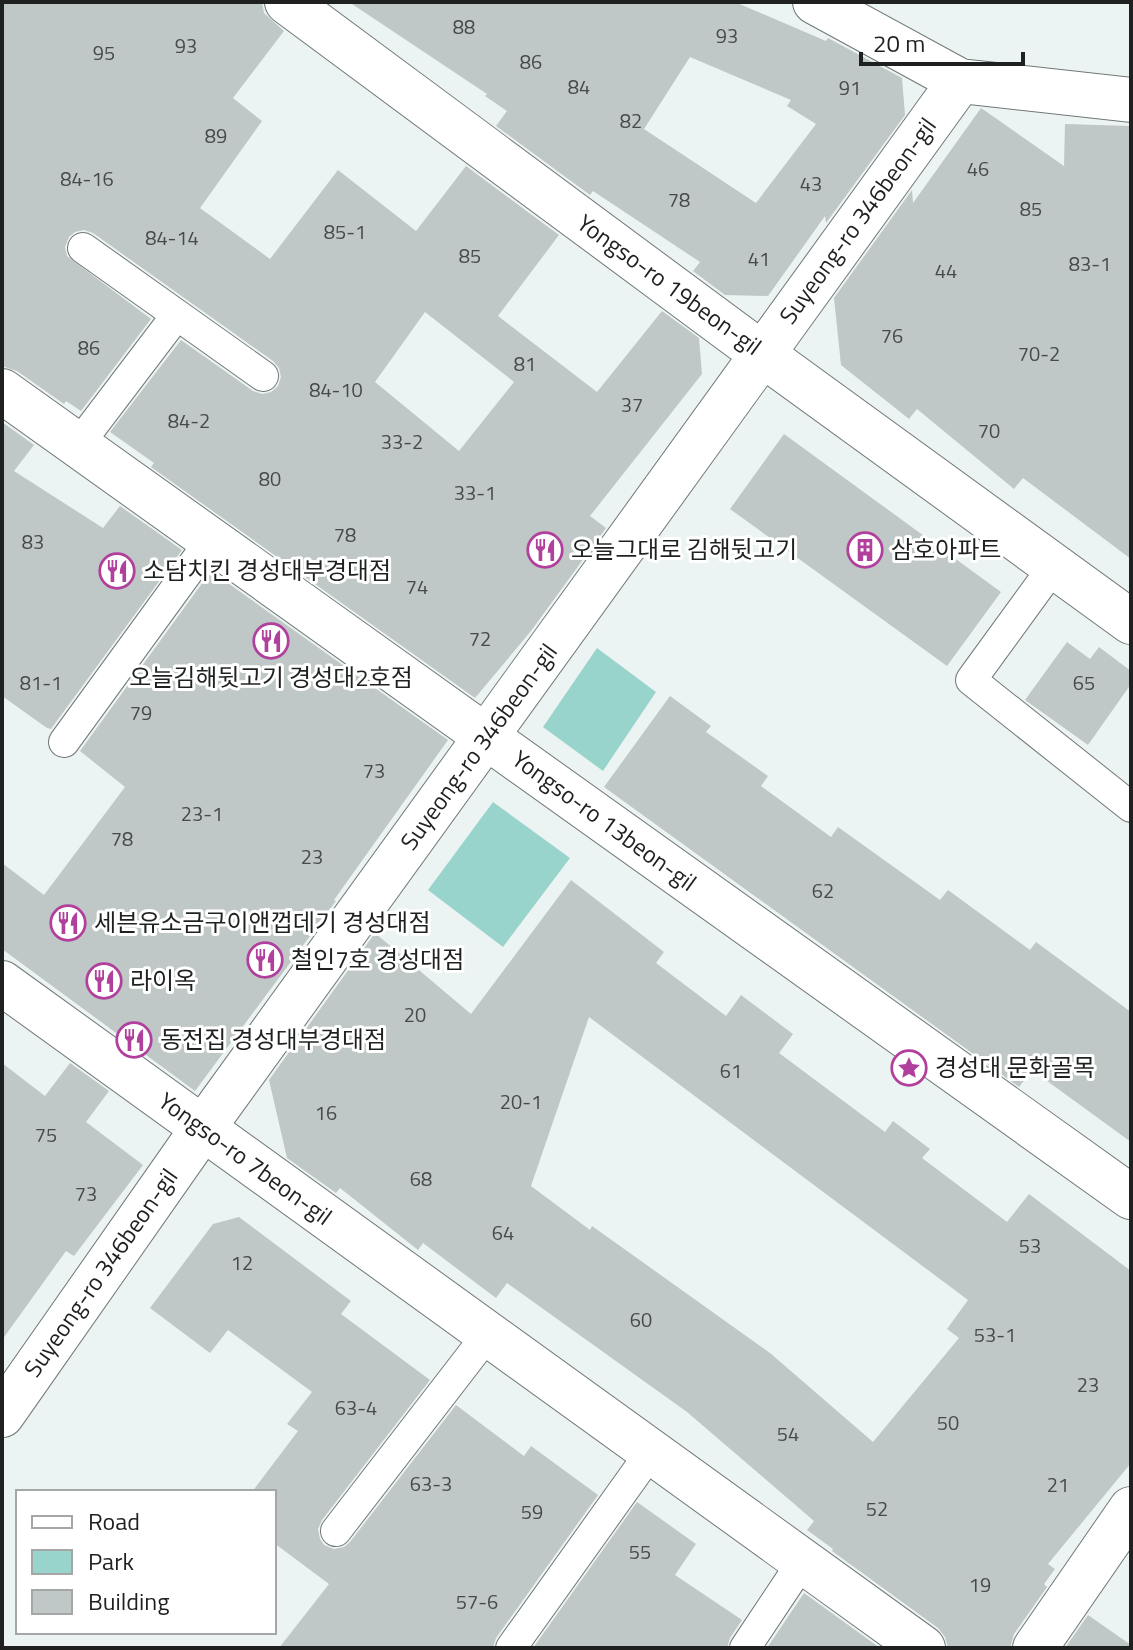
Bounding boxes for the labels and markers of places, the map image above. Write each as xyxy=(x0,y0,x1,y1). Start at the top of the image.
restaurant icon: 오늘그대로 김해뒷고기 xyxy=(526,531,564,569)
place label: 오늘그대로 김해뒷고기 xyxy=(571,531,797,567)
building icon: 삼호아파트 xyxy=(846,531,884,569)
place label: 삼호아파트 xyxy=(891,531,1001,567)
restaurant icon: 소담치킨 경성대부경대점 xyxy=(98,552,136,590)
place label: 소담치킨 경성대부경대점 xyxy=(143,552,391,588)
restaurant icon: 오늘김해뒷고기 경성대2호점 xyxy=(252,622,290,660)
place label: 오늘김해뒷고기 경성대2호점 xyxy=(129,659,413,695)
restaurant icon: 세븐유소금구이앤껍데기 경성대점 xyxy=(49,904,87,942)
place label: 세븐유소금구이앤껍데기 경성대점 xyxy=(94,904,430,940)
restaurant icon: 철인7호 경성대점 xyxy=(246,941,284,979)
place label: 철인7호 경성대점 xyxy=(291,941,464,977)
restaurant icon: 라이옥 xyxy=(85,962,123,1000)
place label: 라이옥 xyxy=(130,962,196,998)
restaurant icon: 동전집 경성대부경대점 xyxy=(115,1021,153,1059)
place label: 동전집 경성대부경대점 xyxy=(160,1021,386,1057)
place icon: 경성대 문화골목 xyxy=(890,1049,928,1087)
place label: 경성대 문화골목 xyxy=(935,1049,1095,1085)

